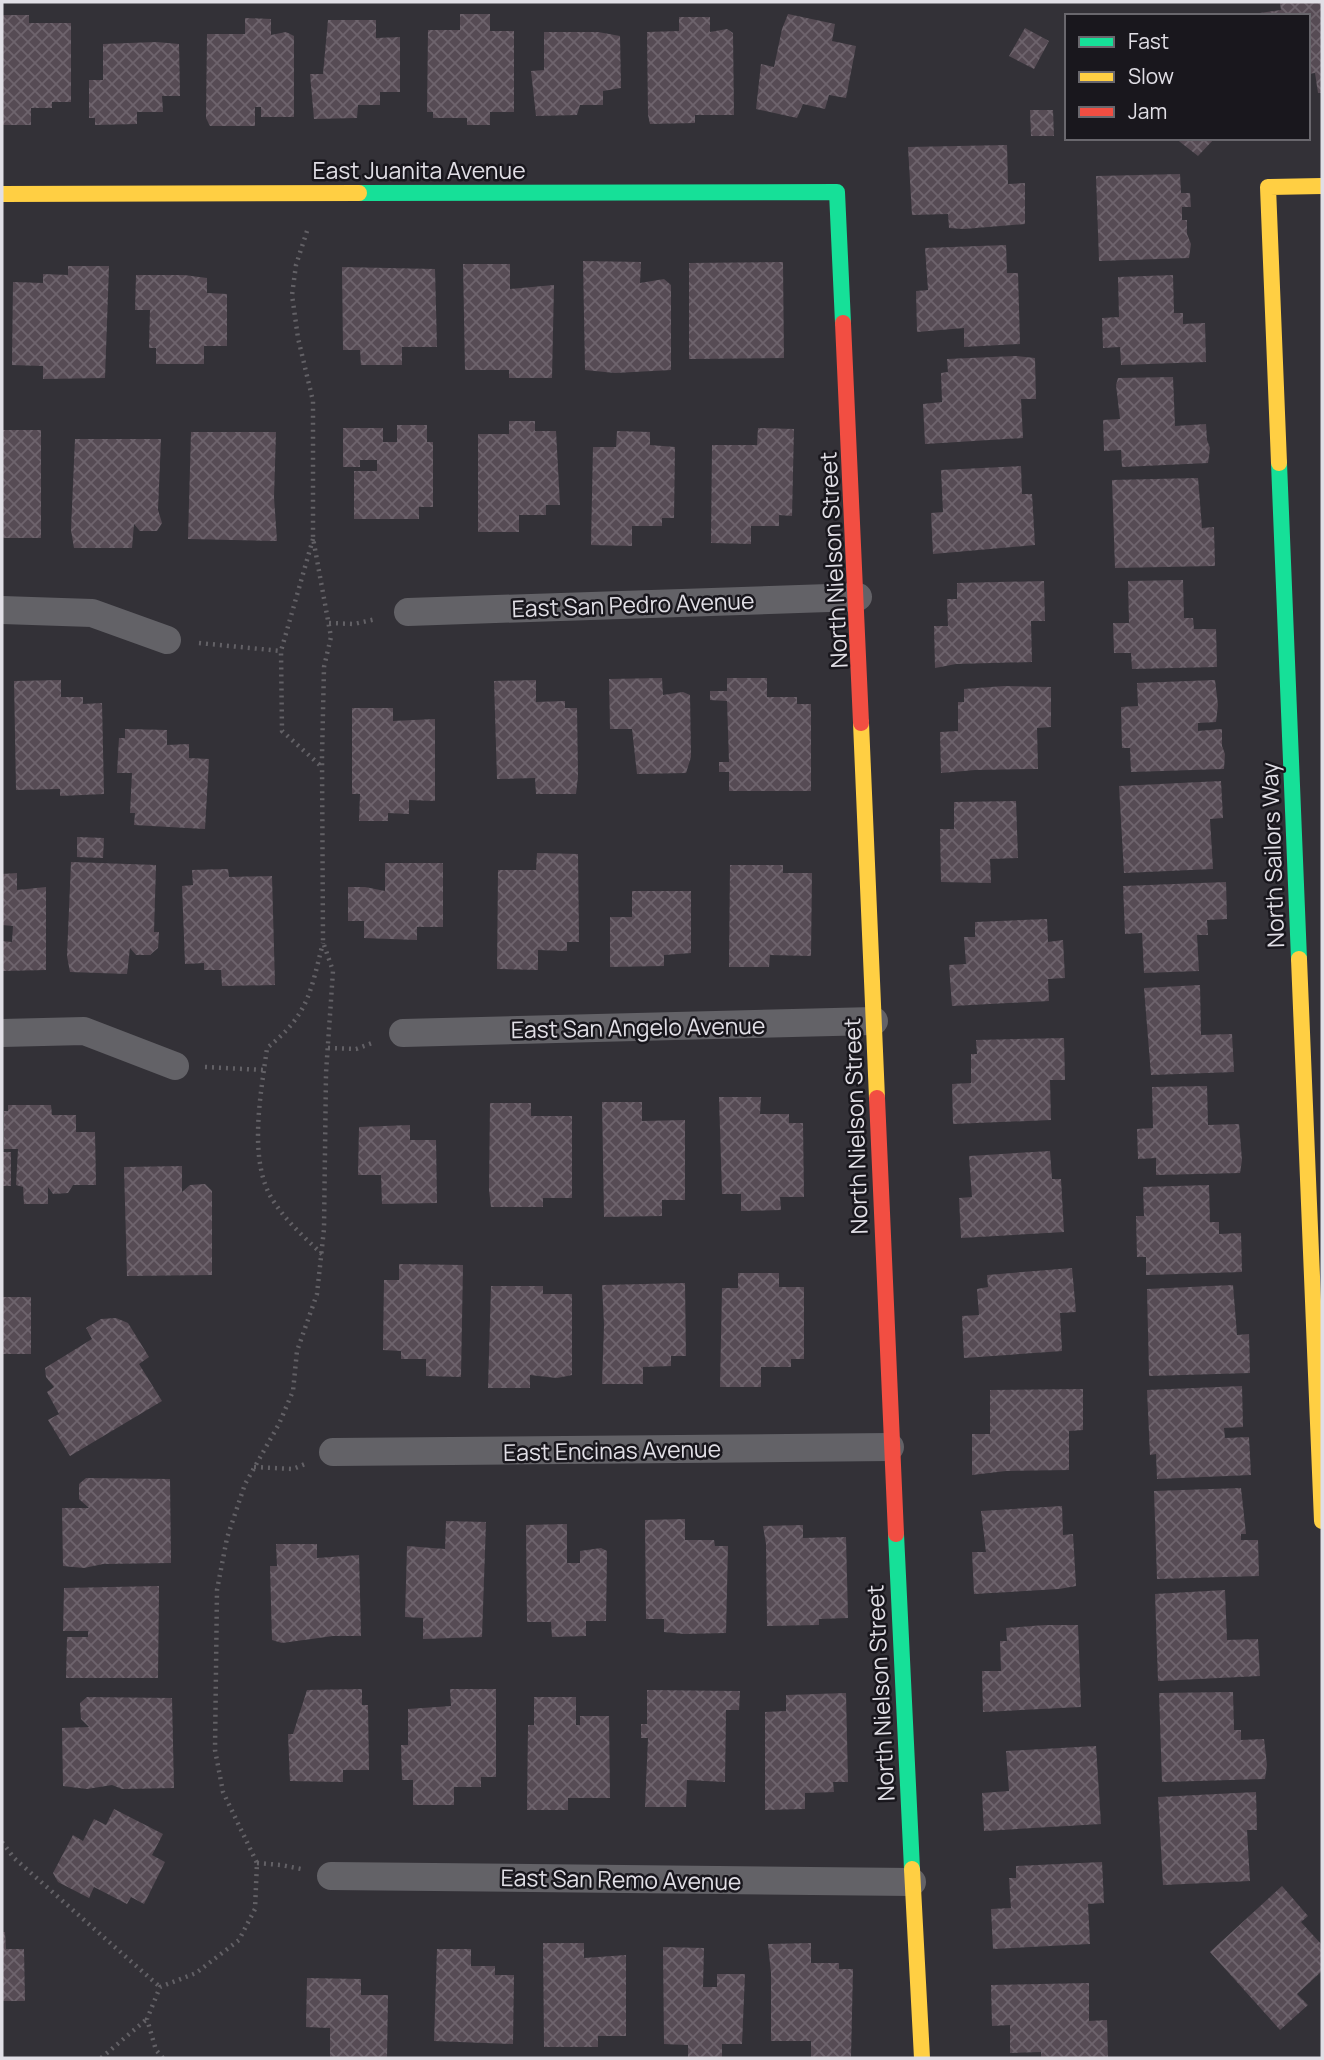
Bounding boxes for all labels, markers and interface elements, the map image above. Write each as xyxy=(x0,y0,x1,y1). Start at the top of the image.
legend xyxy=(1065,14,1310,140)
text: Fast xyxy=(1128,27,1169,55)
text: Slow xyxy=(1128,62,1174,90)
text: Jam xyxy=(1128,97,1167,125)
street label: East Juanita Avenue xyxy=(312,154,526,186)
street label: North Nielson Street xyxy=(811,451,855,669)
street label: East San Pedro Avenue xyxy=(511,584,755,624)
street label: North Sailors Way xyxy=(1253,762,1291,948)
street label: East San Angelo Avenue xyxy=(510,1009,766,1045)
street label: North Nielson Street xyxy=(835,1017,875,1235)
street label: East Encinas Avenue xyxy=(503,1432,721,1468)
street label: North Nielson Street xyxy=(858,1584,902,1802)
street label: East San Remo Avenue xyxy=(500,1861,742,1897)

